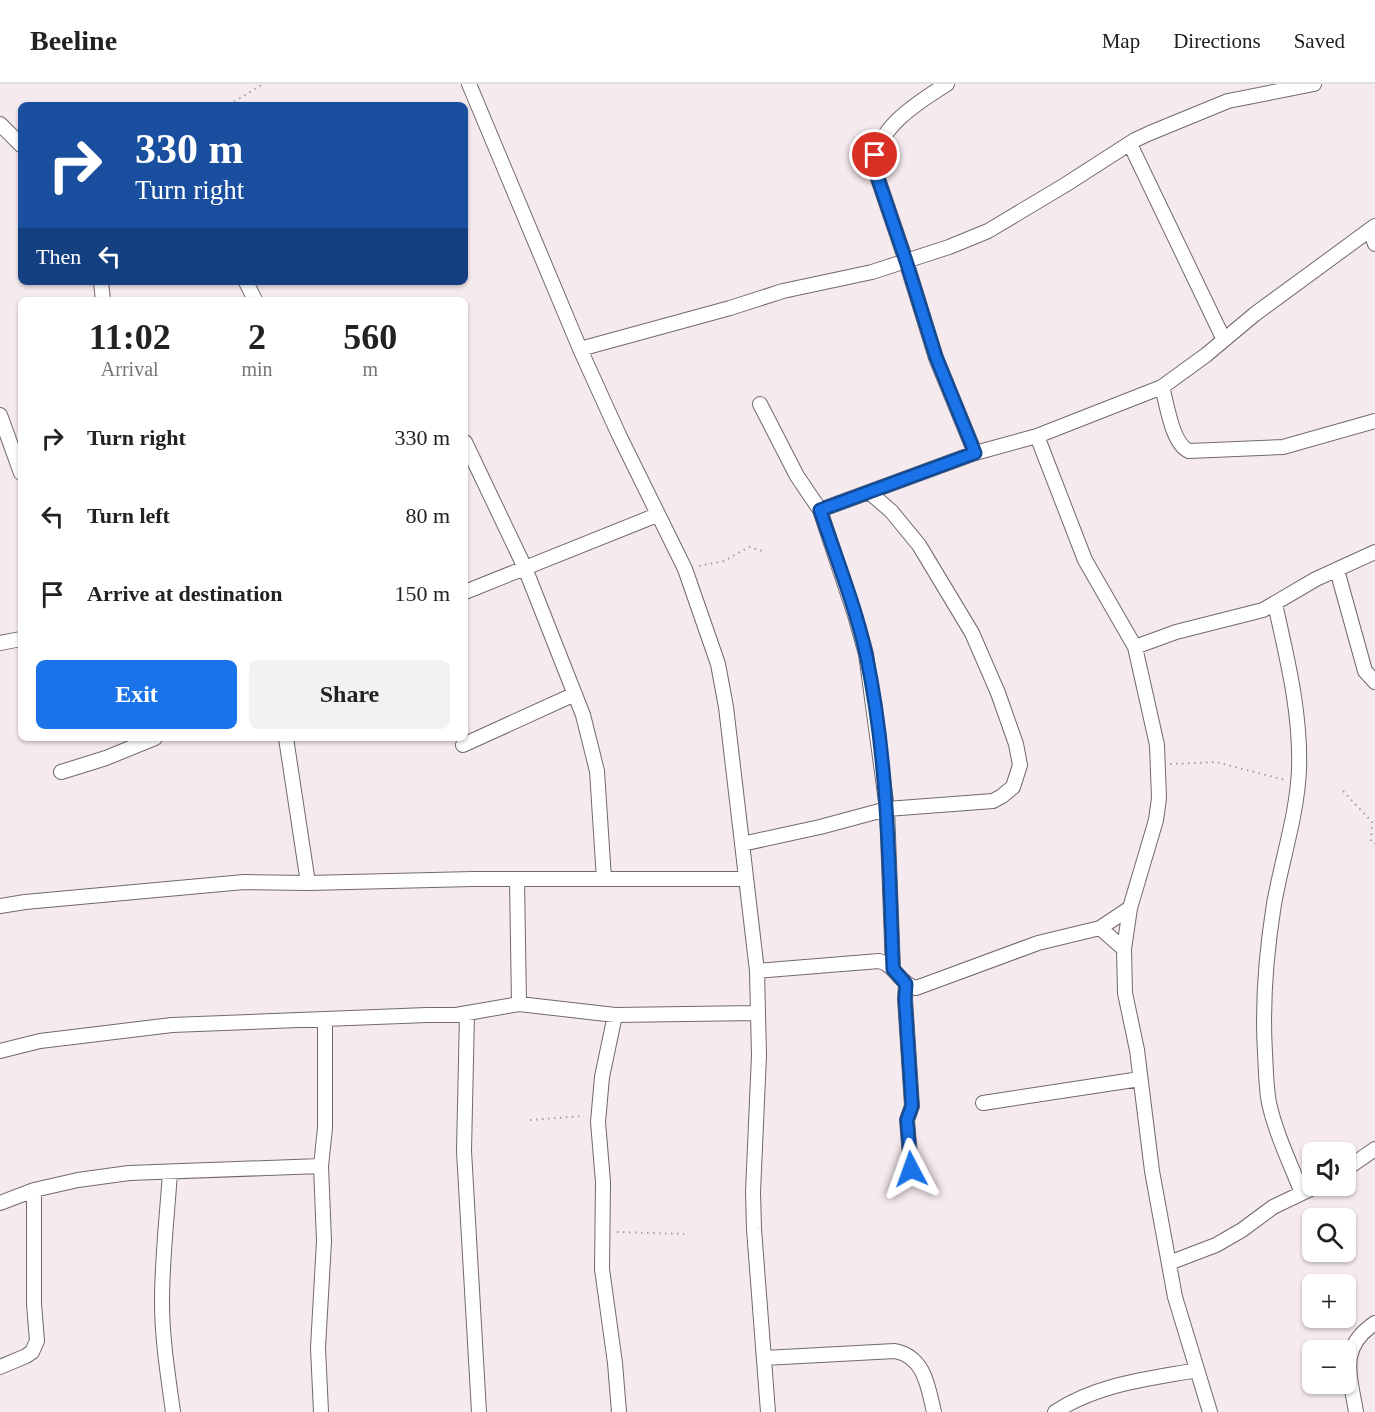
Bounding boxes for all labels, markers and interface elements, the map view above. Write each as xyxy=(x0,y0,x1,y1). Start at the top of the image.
text: Beeline xyxy=(30,25,117,56)
text: Map xyxy=(1102,29,1140,53)
text: Directions xyxy=(1173,29,1261,53)
text: Saved xyxy=(1294,29,1345,53)
icon: right xyxy=(36,126,114,204)
text: 330 m xyxy=(135,126,244,172)
pin xyxy=(849,129,900,180)
icon: arrive xyxy=(858,138,891,171)
text: Turn right xyxy=(135,175,244,205)
icon: left xyxy=(93,240,126,273)
text: Then xyxy=(36,244,81,269)
text: 11:02 xyxy=(89,317,171,357)
text: 2 xyxy=(248,317,266,357)
text: 560 xyxy=(343,317,397,357)
text: Arrival xyxy=(101,358,159,380)
text: min xyxy=(241,358,273,380)
text: m xyxy=(362,358,378,380)
icon: right xyxy=(36,422,69,455)
text: Turn right xyxy=(87,425,186,450)
text: 330 m xyxy=(394,425,450,450)
icon: left xyxy=(36,500,69,533)
text: Turn left xyxy=(87,503,170,528)
text: 80 m xyxy=(405,503,450,528)
icon: arrive xyxy=(36,578,69,611)
text: Arrive at destination xyxy=(87,581,283,606)
text: 150 m xyxy=(394,581,450,606)
button: Exit xyxy=(36,660,237,729)
button: Share xyxy=(249,660,450,729)
position arrow xyxy=(879,1137,943,1201)
map controls xyxy=(1302,1142,1356,1394)
button: sound xyxy=(1302,1142,1356,1196)
button: search xyxy=(1302,1208,1356,1262)
button: + xyxy=(1302,1274,1356,1328)
button: − xyxy=(1302,1340,1356,1394)

